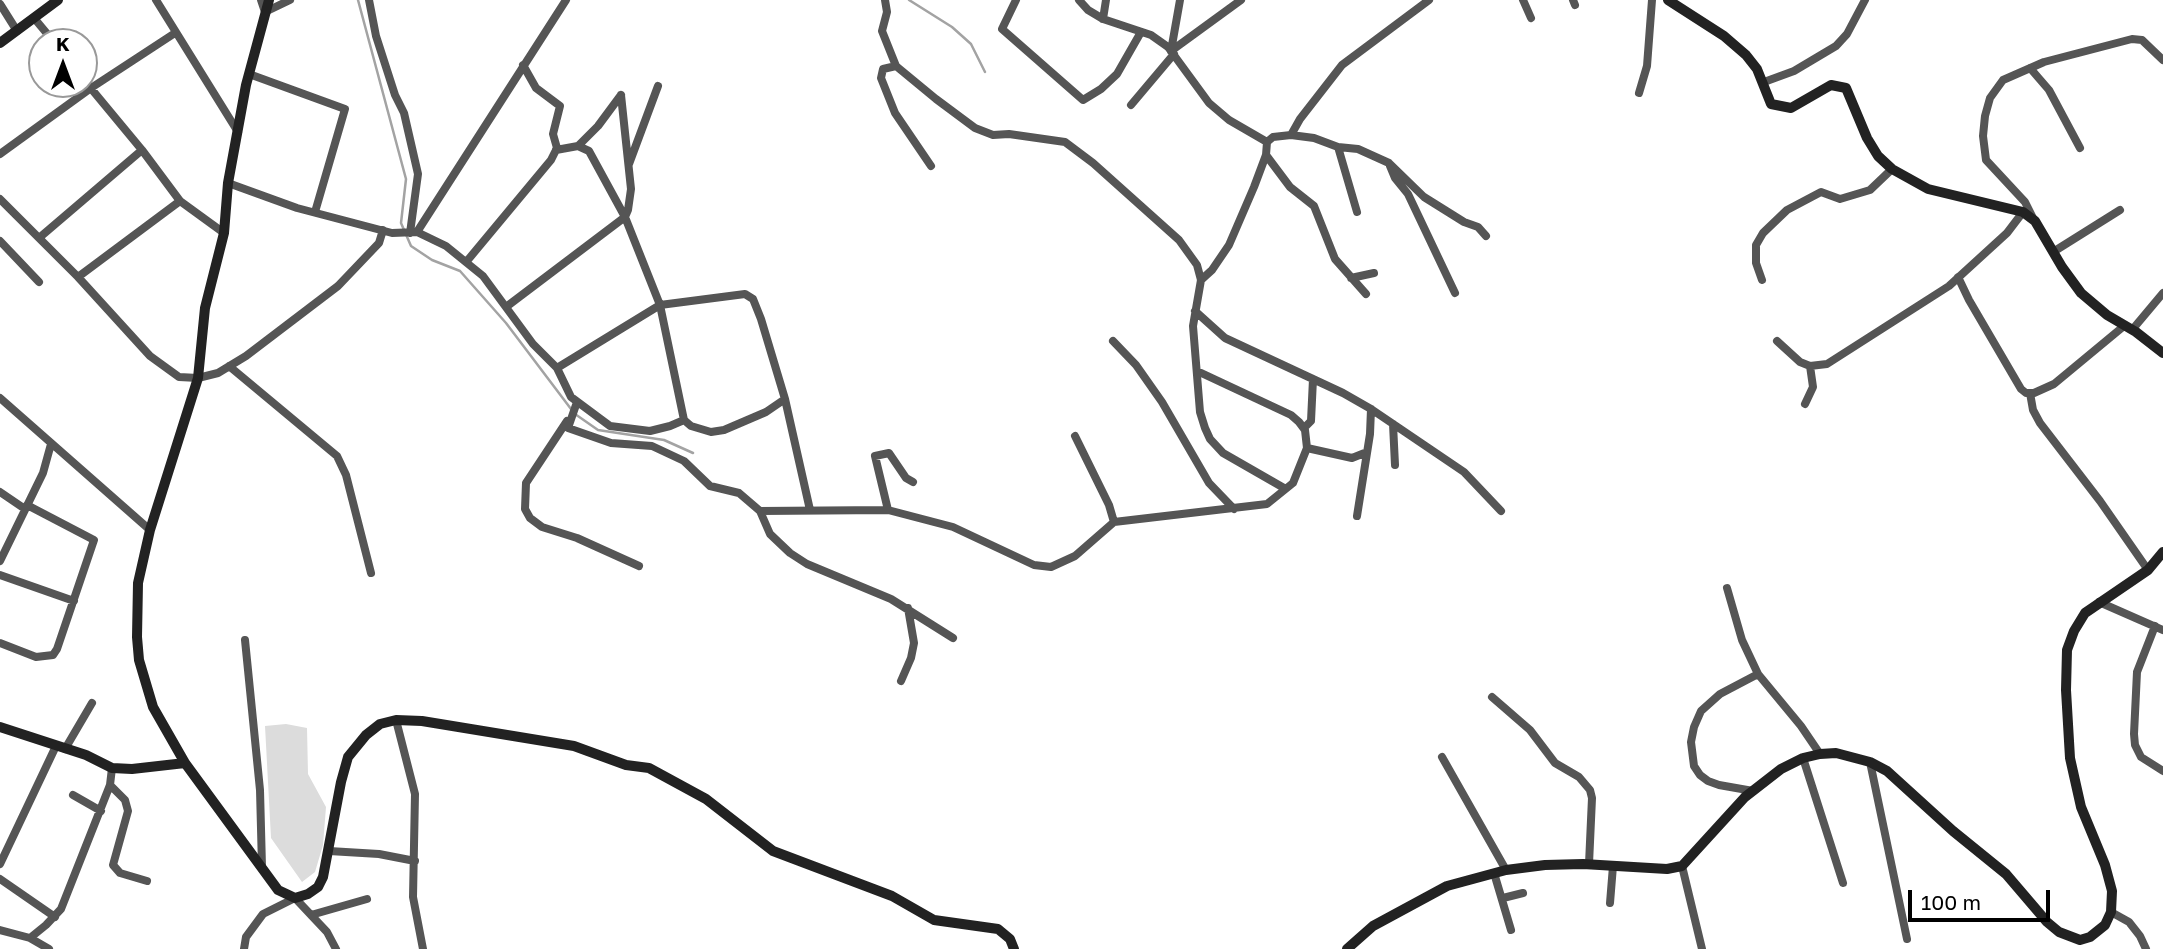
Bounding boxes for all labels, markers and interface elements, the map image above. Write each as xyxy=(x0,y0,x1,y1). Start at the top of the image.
north arrow xyxy=(28,28,98,98)
text: K xyxy=(56,32,70,55)
scale bar xyxy=(1911,876,2053,920)
text: 100 m xyxy=(1921,889,1981,915)

